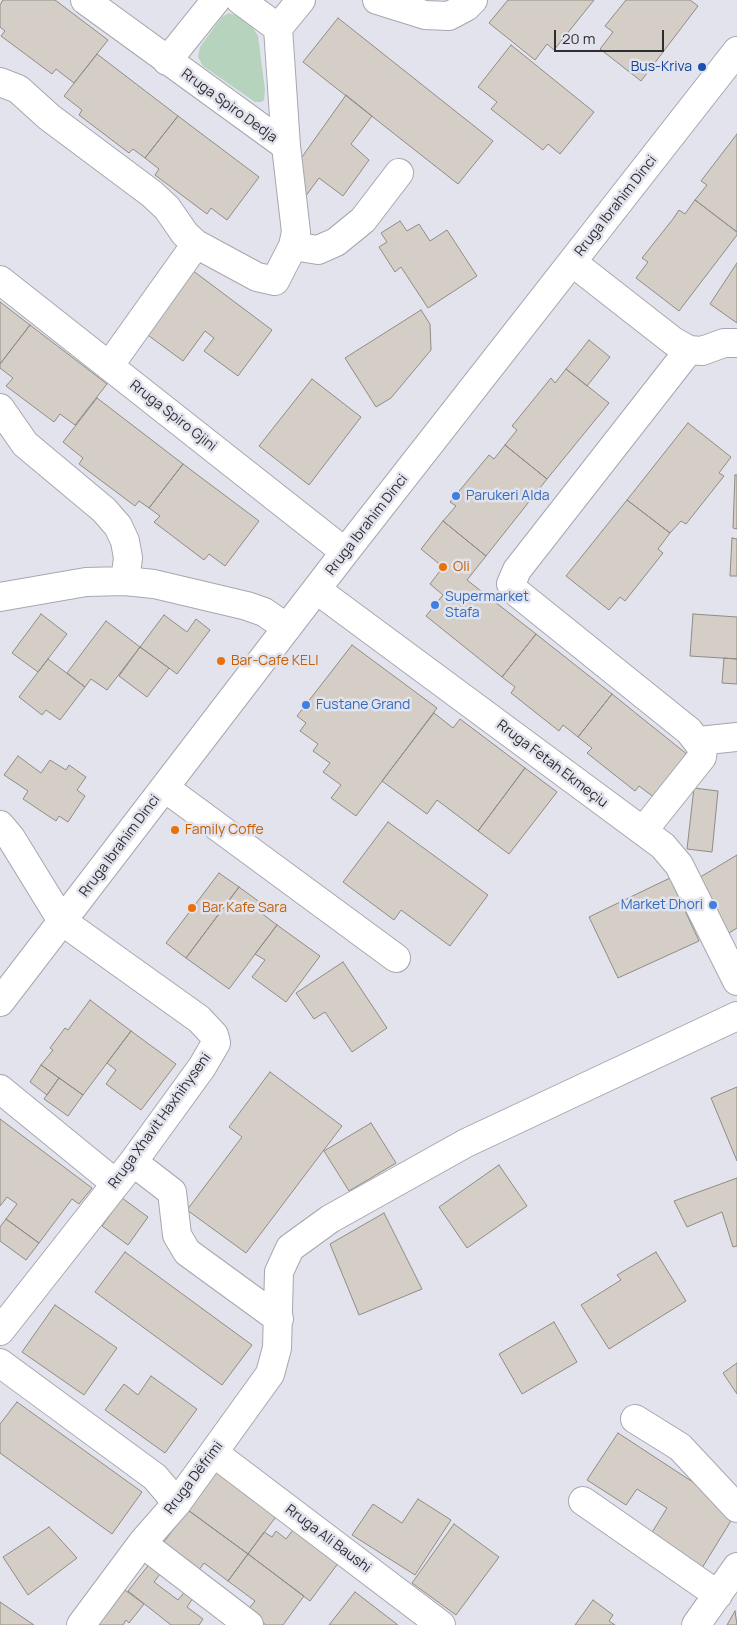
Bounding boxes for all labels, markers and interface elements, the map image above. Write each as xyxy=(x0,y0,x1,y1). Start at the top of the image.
scale bar xyxy=(557,20,667,52)
text: 20 m xyxy=(562,28,595,49)
place label: Bus-Kriva xyxy=(631,59,692,75)
marker: Bus-Kriva xyxy=(696,61,708,73)
street label: Rruga Spiro Dedja xyxy=(178,66,280,146)
street label: Rruga Ibrahim Dinci xyxy=(571,152,661,260)
street label: Rruga Spiro Gjini xyxy=(126,377,220,455)
street label: Rruga Ibrahim Dinci xyxy=(322,471,412,579)
place label: Parukeri Alda xyxy=(466,488,550,504)
marker: Parukeri Alda xyxy=(450,490,462,502)
place label: Oli xyxy=(453,559,470,575)
marker: Oli xyxy=(437,561,449,573)
place label: Supermarket Stafa xyxy=(445,589,529,622)
marker: Supermarket Stafa xyxy=(429,599,441,611)
place label: Bar-Cafe KELI xyxy=(231,653,318,669)
marker: Bar-Cafe KELI xyxy=(215,655,227,667)
place label: Fustane Grand xyxy=(316,697,410,713)
marker: Fustane Grand xyxy=(300,699,312,711)
street label: Rruga Fetah Ekmeçiu xyxy=(493,717,611,811)
street label: Rruga Ibrahim Dinci xyxy=(76,792,164,900)
place label: Family Coffe xyxy=(185,822,264,838)
marker: Family Coffe xyxy=(169,824,181,836)
place label: Market Dhori xyxy=(621,897,703,913)
marker: Market Dhori xyxy=(707,899,719,911)
place label: Bar Kafe Sara xyxy=(202,900,287,916)
marker: Bar Kafe Sara xyxy=(186,902,198,914)
street label: Rruga Xhavit Haxhihyseni xyxy=(105,1050,215,1192)
street label: Rruga Dëfrimi xyxy=(161,1438,227,1518)
street label: Rruga Ali Baushi xyxy=(282,1501,374,1577)

